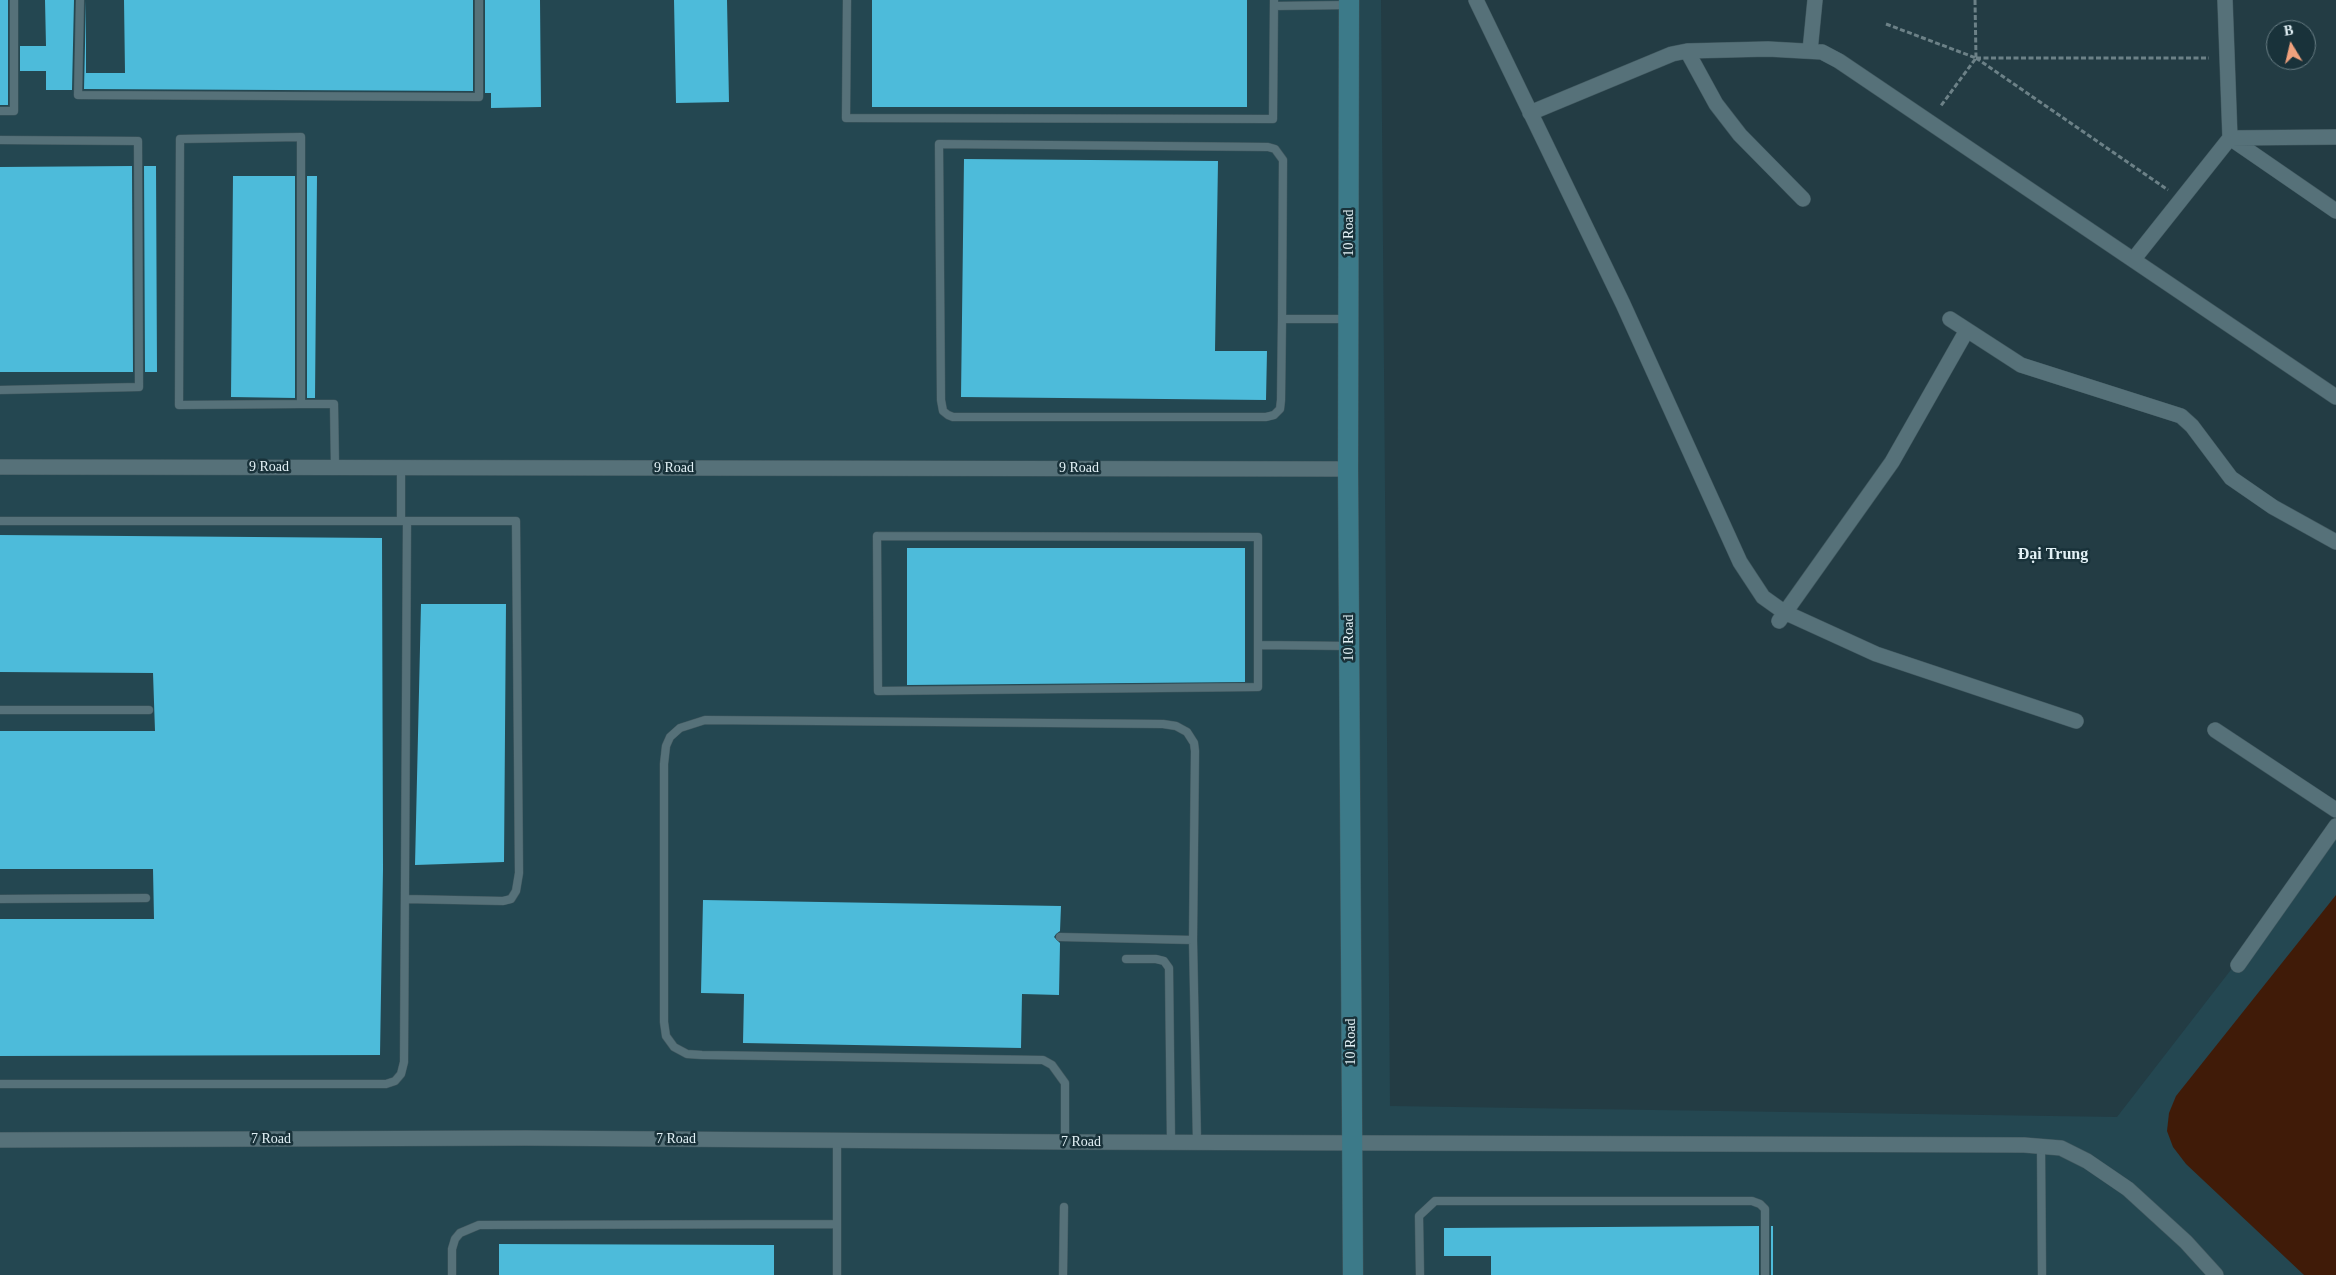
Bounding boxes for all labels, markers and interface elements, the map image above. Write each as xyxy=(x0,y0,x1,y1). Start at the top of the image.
north arrow xyxy=(2266,20,2316,70)
text: B xyxy=(2283,23,2295,39)
street label: 10 Road xyxy=(1341,209,1357,257)
street label: 9 Road xyxy=(249,459,289,475)
street label: 9 Road xyxy=(654,460,694,476)
street label: 9 Road xyxy=(1059,460,1099,476)
district label: Đại Trung xyxy=(2018,545,2088,565)
street label: 10 Road xyxy=(1341,614,1357,662)
street label: 10 Road xyxy=(1343,1018,1359,1066)
street label: 7 Road xyxy=(251,1131,291,1147)
street label: 7 Road xyxy=(656,1131,696,1147)
street label: 7 Road xyxy=(1061,1134,1101,1150)

